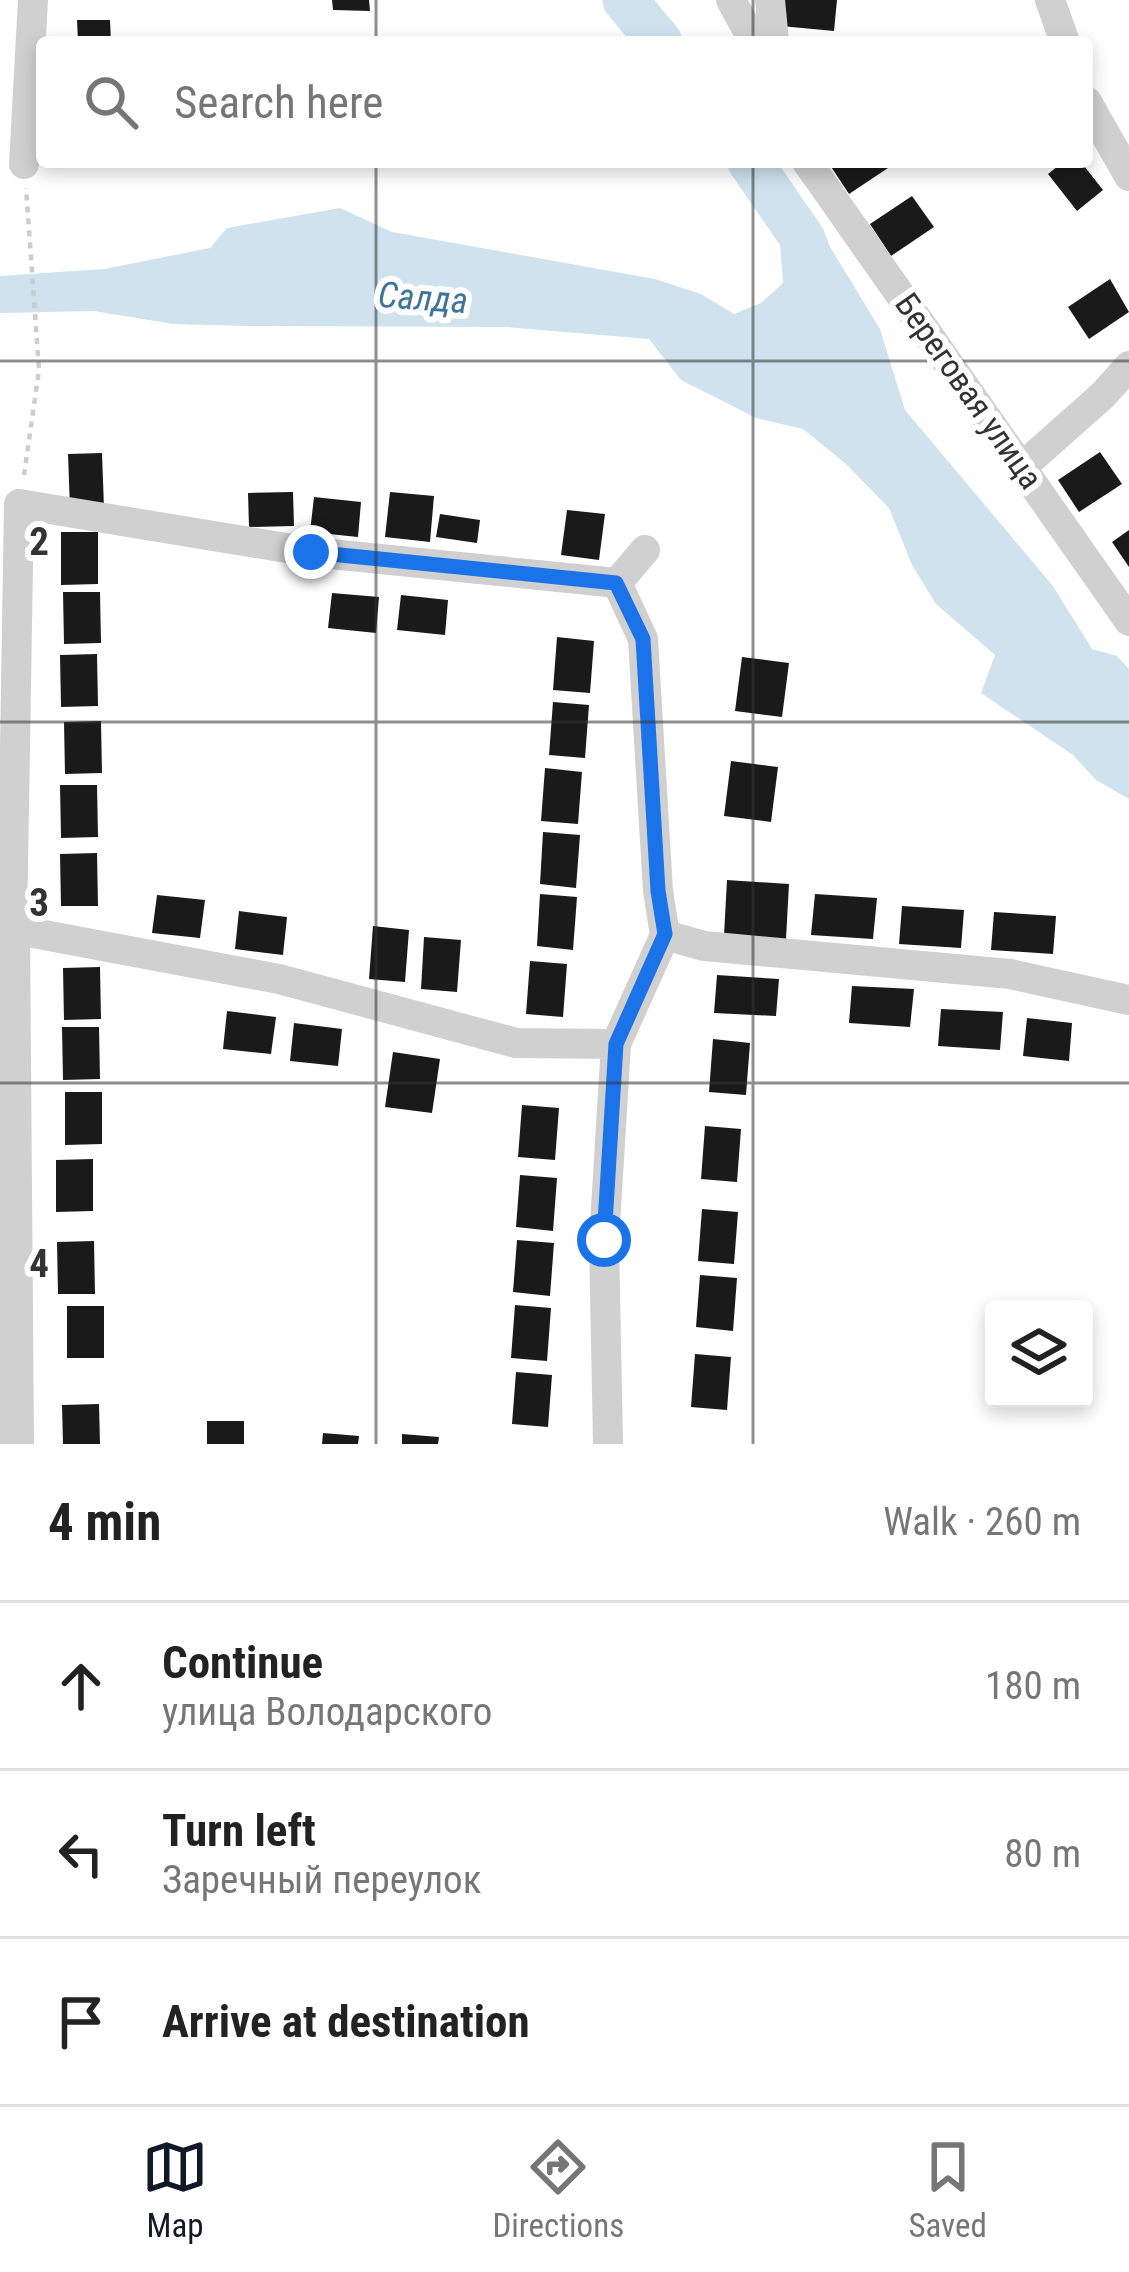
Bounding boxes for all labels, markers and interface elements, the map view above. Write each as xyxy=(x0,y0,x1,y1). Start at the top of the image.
search box xyxy=(36,36,1093,168)
icon: search xyxy=(78,69,144,135)
text: Search here xyxy=(174,76,383,129)
water label: Салда xyxy=(377,274,469,322)
street label: Береговая улица xyxy=(887,286,1051,496)
text: 2 xyxy=(29,519,49,565)
route end xyxy=(284,525,338,579)
text: 3 xyxy=(29,880,49,926)
route start xyxy=(577,1213,631,1267)
text: 4 xyxy=(29,1241,49,1287)
map controls xyxy=(985,1300,1093,1408)
button: layers xyxy=(985,1300,1093,1408)
text: 4 min xyxy=(48,1493,161,1552)
text: Walk · 260 m xyxy=(883,1499,1081,1545)
text: Continue xyxy=(162,1636,323,1689)
icon: ahead xyxy=(48,1653,114,1719)
text: 180 m xyxy=(985,1663,1081,1709)
text: улица Володарского xyxy=(162,1689,492,1735)
text: Turn left xyxy=(162,1804,316,1857)
icon: left xyxy=(48,1821,114,1887)
text: 80 m xyxy=(1004,1831,1081,1877)
text: Заречный переулок xyxy=(162,1857,481,1903)
icon: arrive xyxy=(48,1989,114,2055)
text: Arrive at destination xyxy=(162,1995,530,2048)
tab: Map xyxy=(142,2134,208,2245)
tab: Directions xyxy=(492,2134,624,2245)
tab: Saved xyxy=(908,2134,987,2245)

